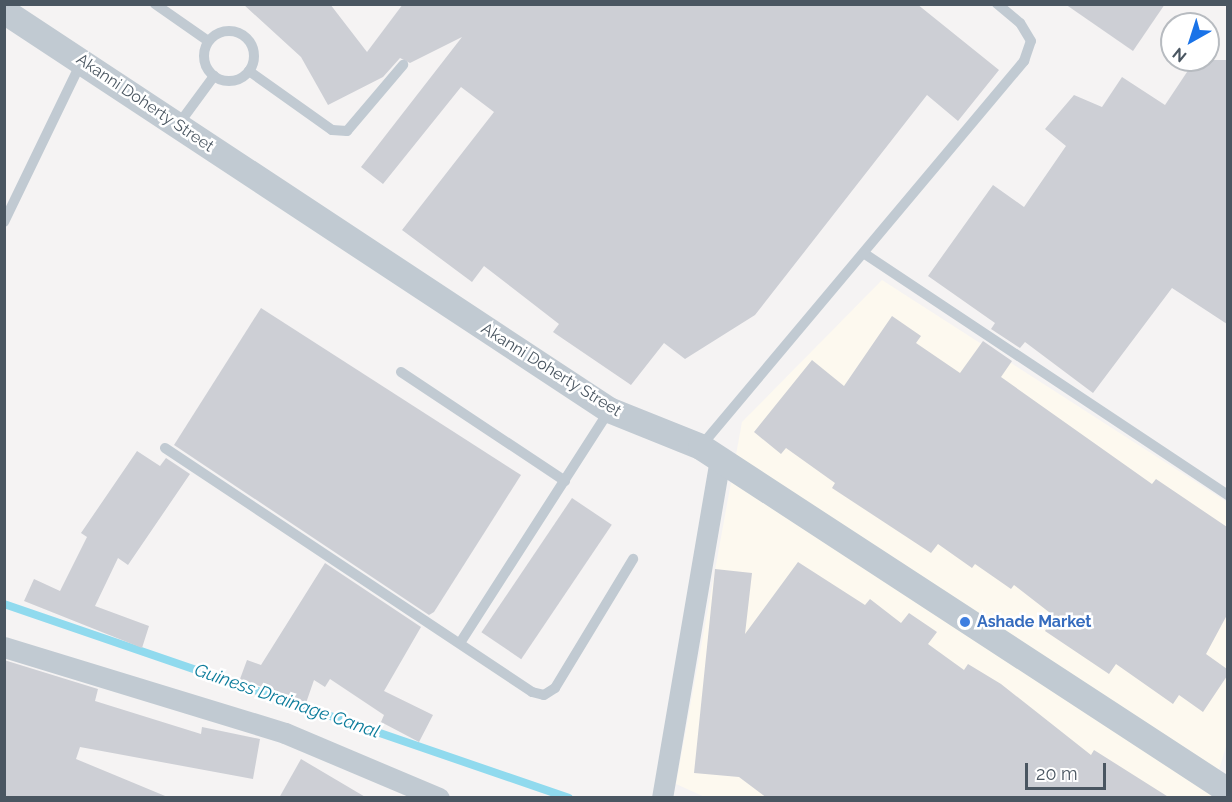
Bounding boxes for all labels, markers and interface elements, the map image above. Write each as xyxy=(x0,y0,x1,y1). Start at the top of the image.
north arrow xyxy=(1160,12,1220,72)
text: N xyxy=(1169,44,1190,66)
street label: Akanni Doherty Street xyxy=(72,50,218,156)
street label: Akanni Doherty Street xyxy=(477,319,625,421)
place label: Ashade Market xyxy=(977,612,1091,632)
marker: Ashade Market xyxy=(958,615,972,629)
water label: Guiness Drainage Canal xyxy=(192,659,382,743)
scale bar xyxy=(1028,751,1109,789)
text: 20 m xyxy=(1036,763,1078,784)

